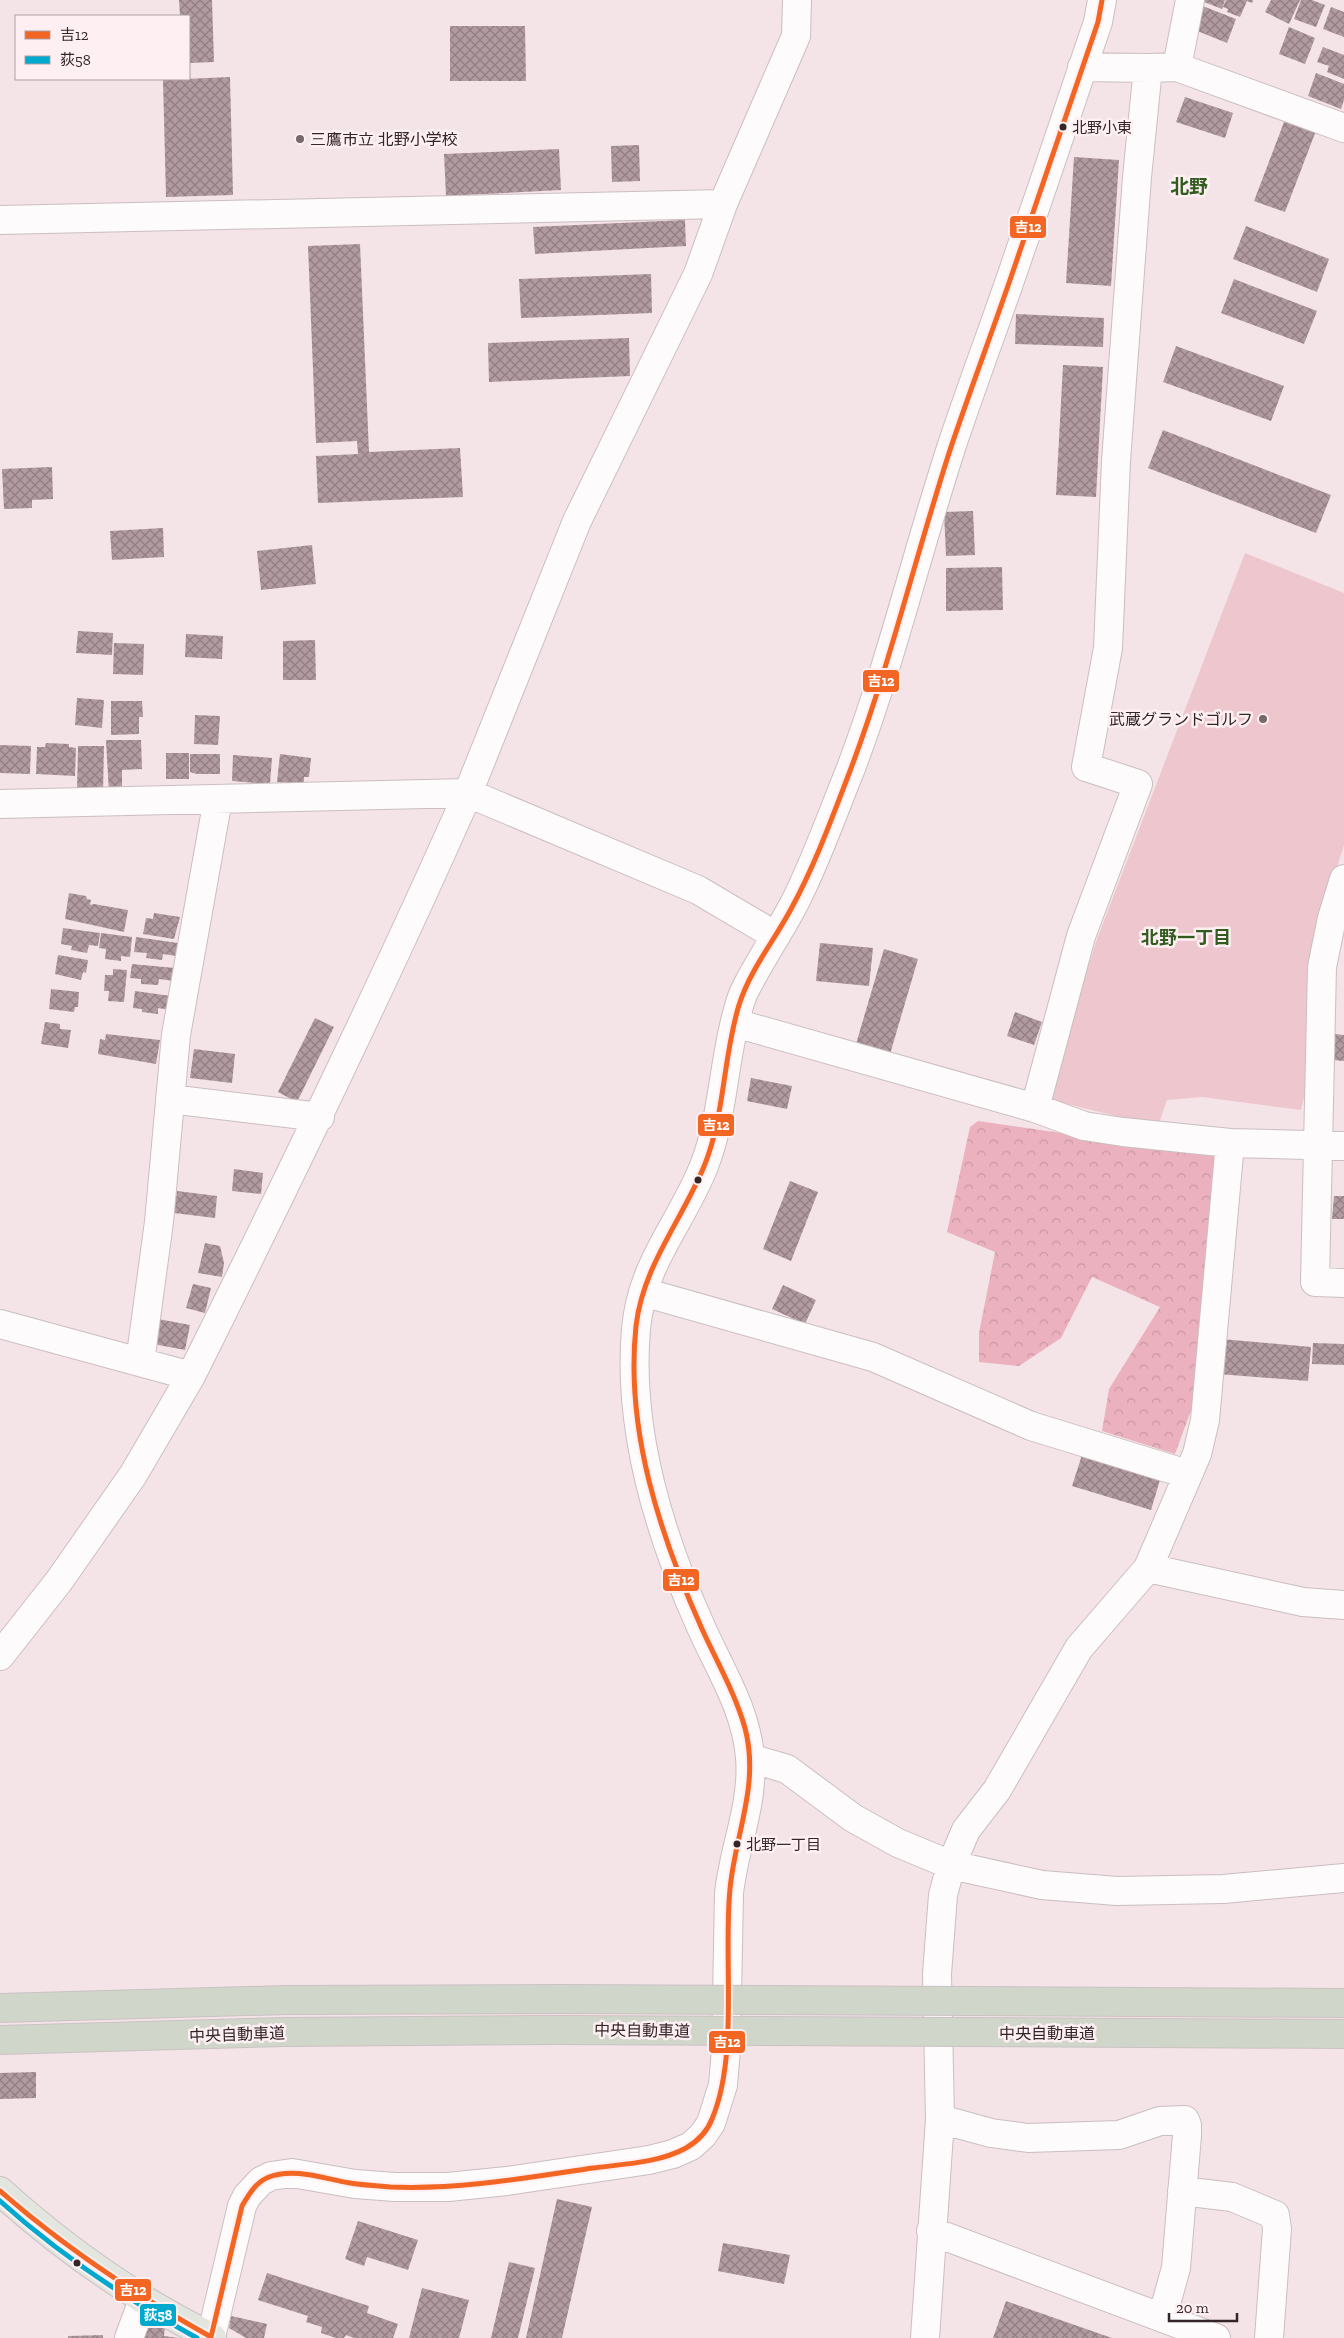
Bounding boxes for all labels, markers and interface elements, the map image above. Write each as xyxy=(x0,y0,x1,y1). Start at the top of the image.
legend xyxy=(15,15,190,80)
text: 吉12 xyxy=(60,26,89,44)
text: 荻58 xyxy=(60,51,91,69)
place label: 北野小東 xyxy=(1072,119,1132,137)
marker: 北野小東 xyxy=(1058,122,1068,132)
place label: 三鷹市立 北野小学校 xyxy=(310,130,458,149)
marker: 三鷹市立 北野小学校 xyxy=(294,133,306,145)
district label: 北野 xyxy=(1170,175,1208,198)
line badge: 吉12 xyxy=(1009,215,1047,239)
text: 吉12 xyxy=(1014,219,1042,236)
line badge: 吉12 xyxy=(862,669,900,693)
text: 吉12 xyxy=(867,673,895,690)
place label: 武蔵グランドゴルフ xyxy=(1109,710,1253,729)
marker: 武蔵グランドゴルフ xyxy=(1257,713,1269,725)
district label: 北野一丁目 xyxy=(1141,927,1231,949)
line badge: 吉12 xyxy=(697,1113,735,1137)
text: 吉12 xyxy=(702,1117,730,1134)
unlabelled marker xyxy=(693,1175,703,1185)
line badge: 吉12 xyxy=(662,1568,700,1592)
text: 吉12 xyxy=(667,1572,695,1589)
place label: 北野一丁目 xyxy=(746,1836,821,1854)
marker: 北野一丁目 xyxy=(732,1839,742,1849)
street label: 中央自動車道 xyxy=(594,2020,690,2041)
street label: 中央自動車道 xyxy=(189,2023,285,2046)
street label: 中央自動車道 xyxy=(999,2024,1095,2043)
line badge: 吉12 xyxy=(708,2030,746,2054)
text: 吉12 xyxy=(713,2034,741,2051)
unlabelled marker xyxy=(72,2258,82,2268)
line badge: 吉12 xyxy=(114,2278,152,2302)
text: 吉12 xyxy=(119,2282,147,2299)
scale bar xyxy=(1169,2290,1236,2322)
text: 20 m xyxy=(1176,2299,1209,2317)
line badge: 荻58 xyxy=(139,2303,177,2327)
text: 荻58 xyxy=(144,2307,173,2324)

